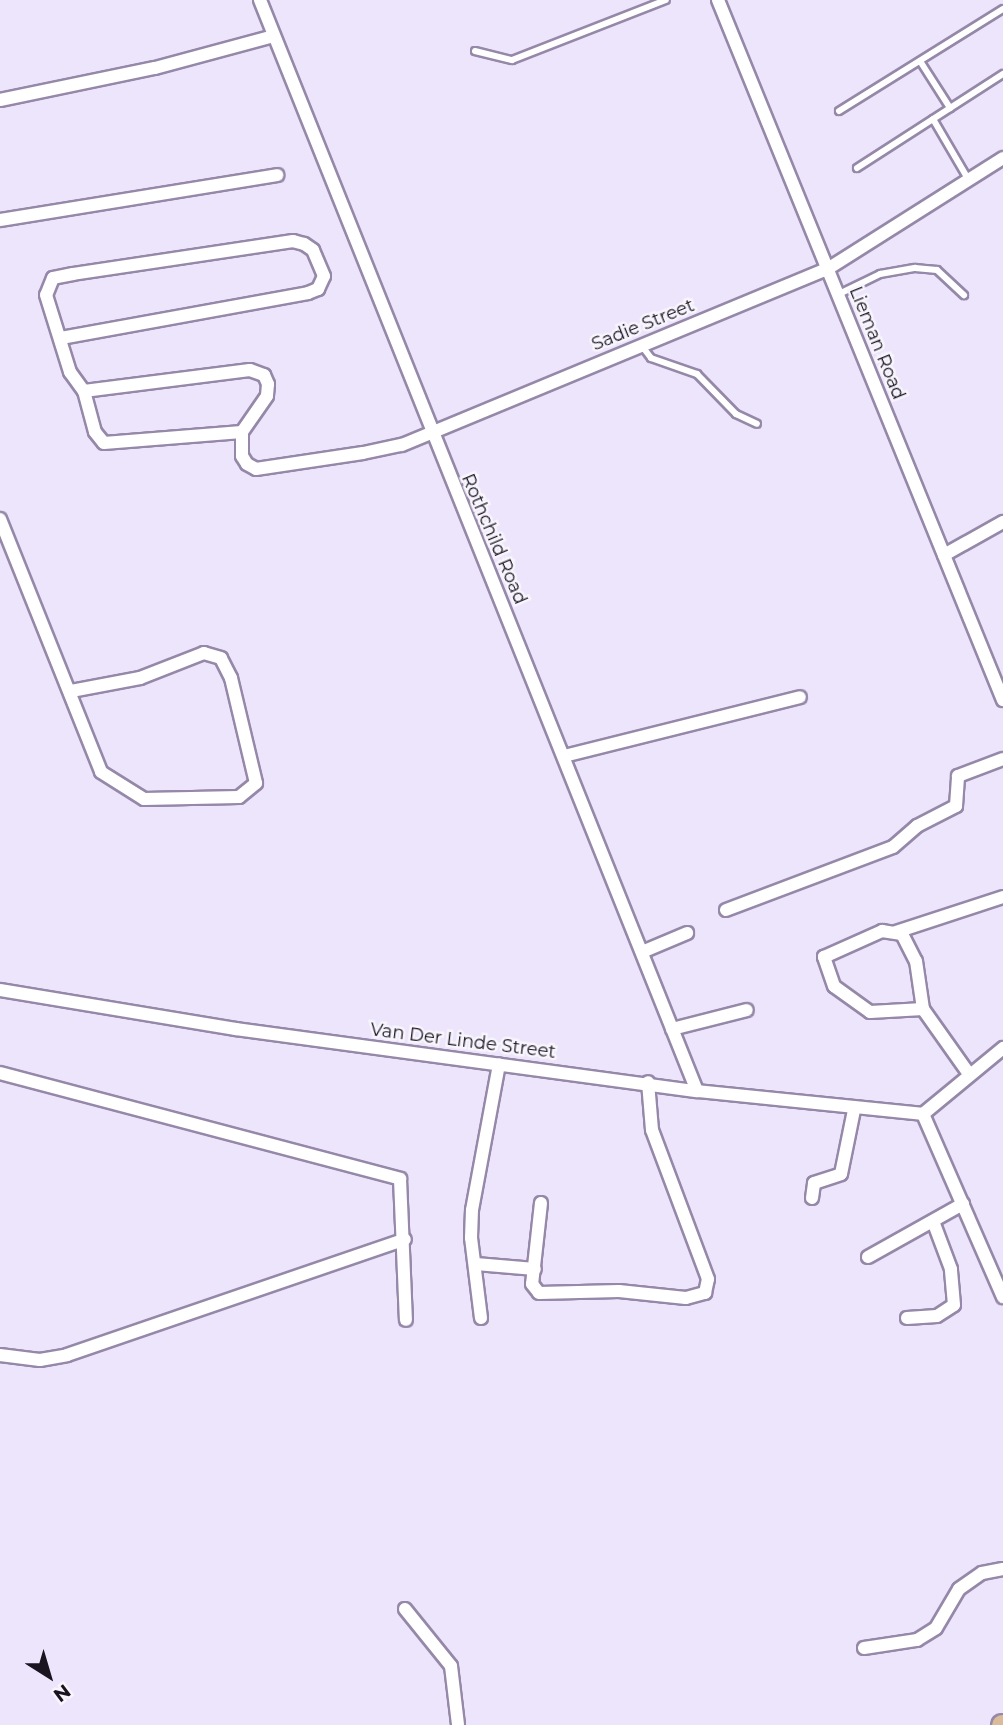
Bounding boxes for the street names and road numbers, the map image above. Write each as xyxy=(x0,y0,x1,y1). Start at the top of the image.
street label: Lieman Road xyxy=(845,283,909,403)
street label: Sadie Street xyxy=(589,295,697,355)
street label: Rothchild Road xyxy=(457,471,531,607)
street label: Van Der Linde Street xyxy=(369,1019,557,1063)

